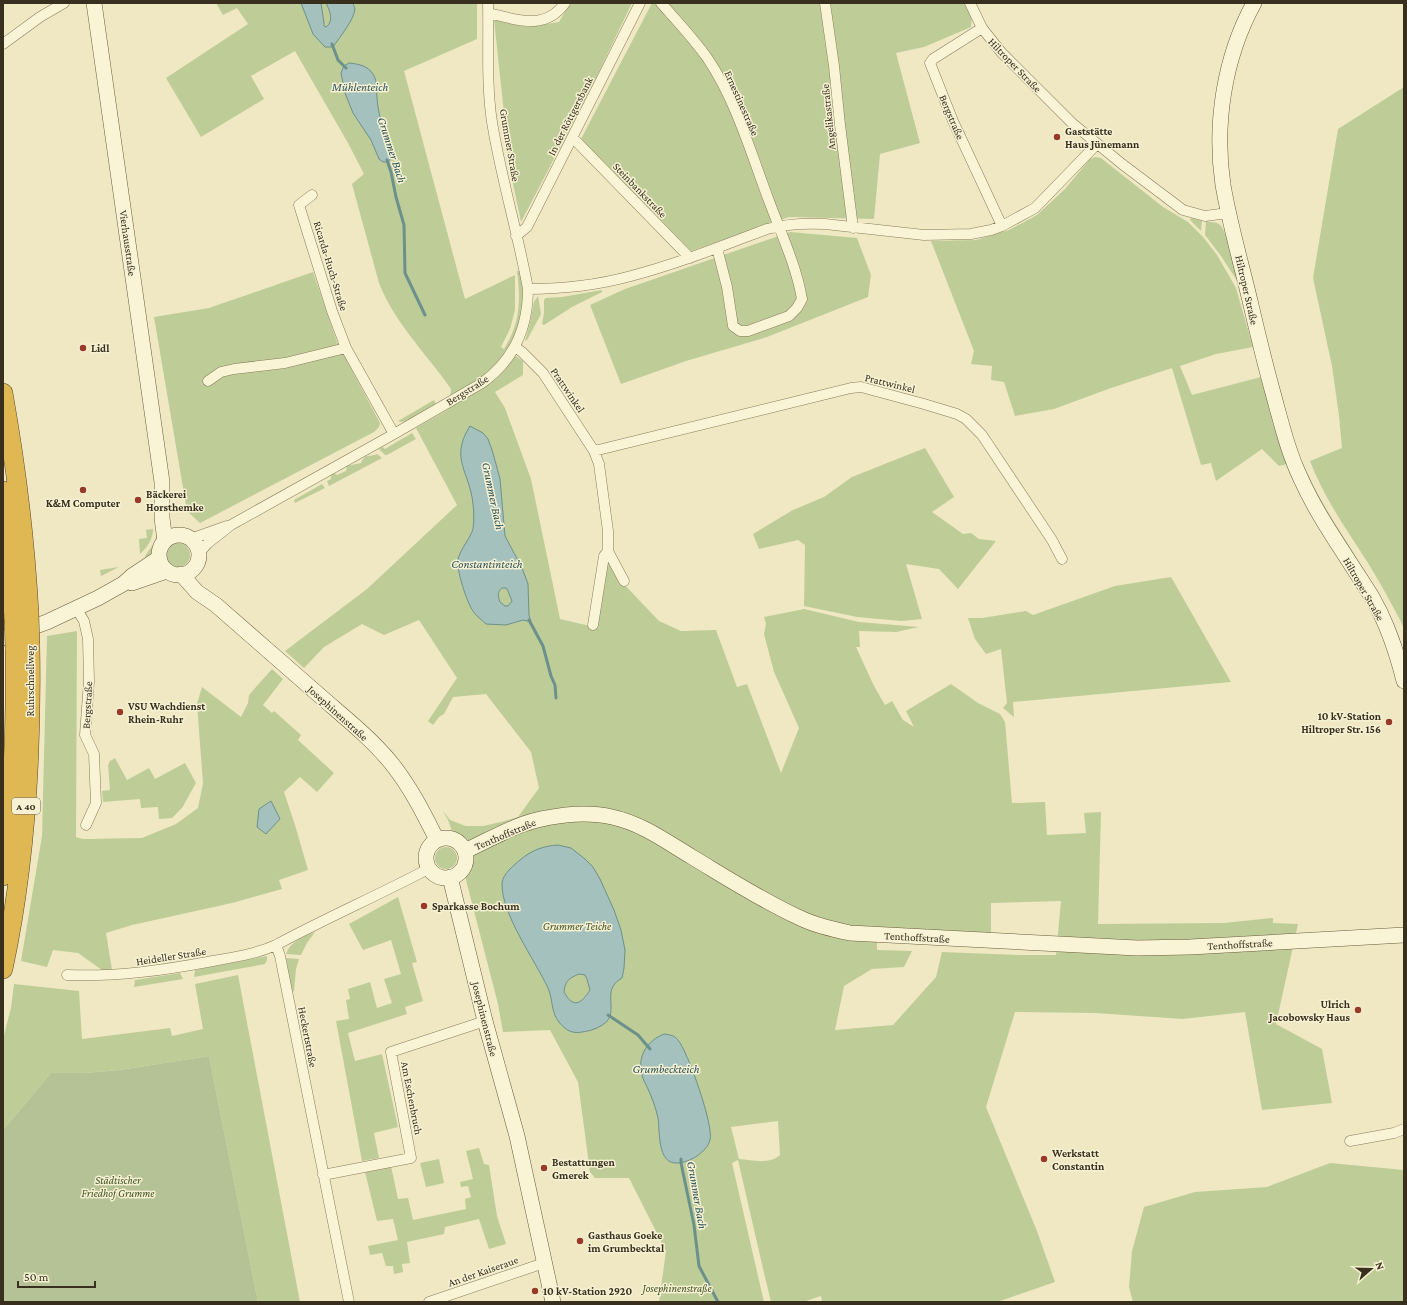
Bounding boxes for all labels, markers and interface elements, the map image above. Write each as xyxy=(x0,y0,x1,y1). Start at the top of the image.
street label: Hiltroper Straße xyxy=(985,35,1044,95)
street label: Ernestinestraße xyxy=(722,69,762,138)
street label: In der Röttgersbank xyxy=(545,74,596,158)
water label: Mühlenteich xyxy=(331,80,389,94)
street label: Angelikastraße xyxy=(819,83,838,150)
street label: Bergstraße xyxy=(936,93,967,142)
street label: Grummer Straße xyxy=(498,108,522,183)
water label: Grummer Bach xyxy=(375,115,409,185)
place label: Gaststätte Haus Jünemann xyxy=(1065,125,1140,150)
marker: Gaststätte Haus Jünemann xyxy=(1052,132,1062,142)
street label: Steinbankstraße xyxy=(611,160,669,220)
street label: Vierhausstraße xyxy=(117,209,139,277)
street label: Ricarda-Huch-Straße xyxy=(312,220,350,312)
street label: Hiltroper Straße xyxy=(1232,254,1261,326)
place label: Lidl xyxy=(91,342,110,354)
marker: Lidl xyxy=(78,343,88,353)
street label: Prattwinkel xyxy=(549,365,587,415)
street label: Prattwinkel xyxy=(864,371,916,395)
street label: Bergstraße xyxy=(444,372,491,409)
water label: Grummer Bach xyxy=(479,461,507,531)
marker: K&M Computer xyxy=(78,485,88,495)
place label: Bäckerei Horsthemke xyxy=(146,488,204,513)
marker: Bäckerei Horsthemke xyxy=(133,495,143,505)
place label: K&M Computer xyxy=(46,497,121,509)
street label: Hiltroper Straße xyxy=(1340,555,1387,623)
water label: Constantinteich xyxy=(451,557,523,571)
street label: Ruhrschnellweg xyxy=(24,645,37,716)
street label: Bergstraße xyxy=(80,681,95,729)
street label: Josephinenstraße xyxy=(304,682,371,744)
place label: VSU Wachdienst Rhein-Ruhr xyxy=(127,700,205,725)
marker: VSU Wachdienst Rhein-Ruhr xyxy=(115,707,125,717)
place label: 10 kV-Station Hiltroper Str. 156 xyxy=(1301,710,1382,735)
marker: 10 kV-Station Hiltroper Str. 156 xyxy=(1384,717,1394,727)
road number: A 40 xyxy=(12,798,40,814)
street label: Tenthoffstraße xyxy=(473,816,538,852)
place label: Sparkasse Bochum xyxy=(432,900,520,912)
marker: Sparkasse Bochum xyxy=(419,901,429,911)
park label: Grummer Teiche xyxy=(543,920,612,932)
street label: Tenthoffstraße xyxy=(884,929,950,945)
street label: Tenthoffstraße xyxy=(1207,936,1273,952)
street label: Heideller Straße xyxy=(135,945,207,967)
street label: Josephinenstraße xyxy=(469,979,500,1058)
place label: Ulrich Jacobowsky Haus xyxy=(1268,998,1351,1023)
marker: Ulrich Jacobowsky Haus xyxy=(1353,1005,1363,1015)
street label: Heckertstraße xyxy=(296,1006,320,1069)
street label: Am Eschenbruch xyxy=(399,1060,425,1136)
water label: Grumbeckteich xyxy=(632,1062,700,1076)
place label: Werkstatt Constantin xyxy=(1051,1147,1105,1172)
marker: Werkstatt Constantin xyxy=(1039,1154,1049,1164)
place label: Bestattungen Gmerek xyxy=(552,1156,615,1181)
water label: Grummer Bach xyxy=(684,1160,710,1230)
marker: Bestattungen Gmerek xyxy=(539,1163,549,1173)
park label: Städtischer Friedhof Grumme xyxy=(82,1174,155,1200)
place label: Gasthaus Goeke im Grumbecktal xyxy=(588,1229,665,1254)
marker: Gasthaus Goeke im Grumbecktal xyxy=(575,1236,585,1246)
north arrow xyxy=(1351,1249,1391,1289)
street label: An der Kaiseraue xyxy=(446,1253,520,1289)
text: N xyxy=(1373,1260,1387,1272)
scale bar xyxy=(18,1263,95,1289)
text: 50 m xyxy=(24,1270,49,1284)
park label: Josephinenstraße xyxy=(640,1282,712,1295)
place label: 10 kV-Station 2920 xyxy=(543,1285,632,1297)
marker: 10 kV-Station 2920 xyxy=(530,1286,540,1296)

